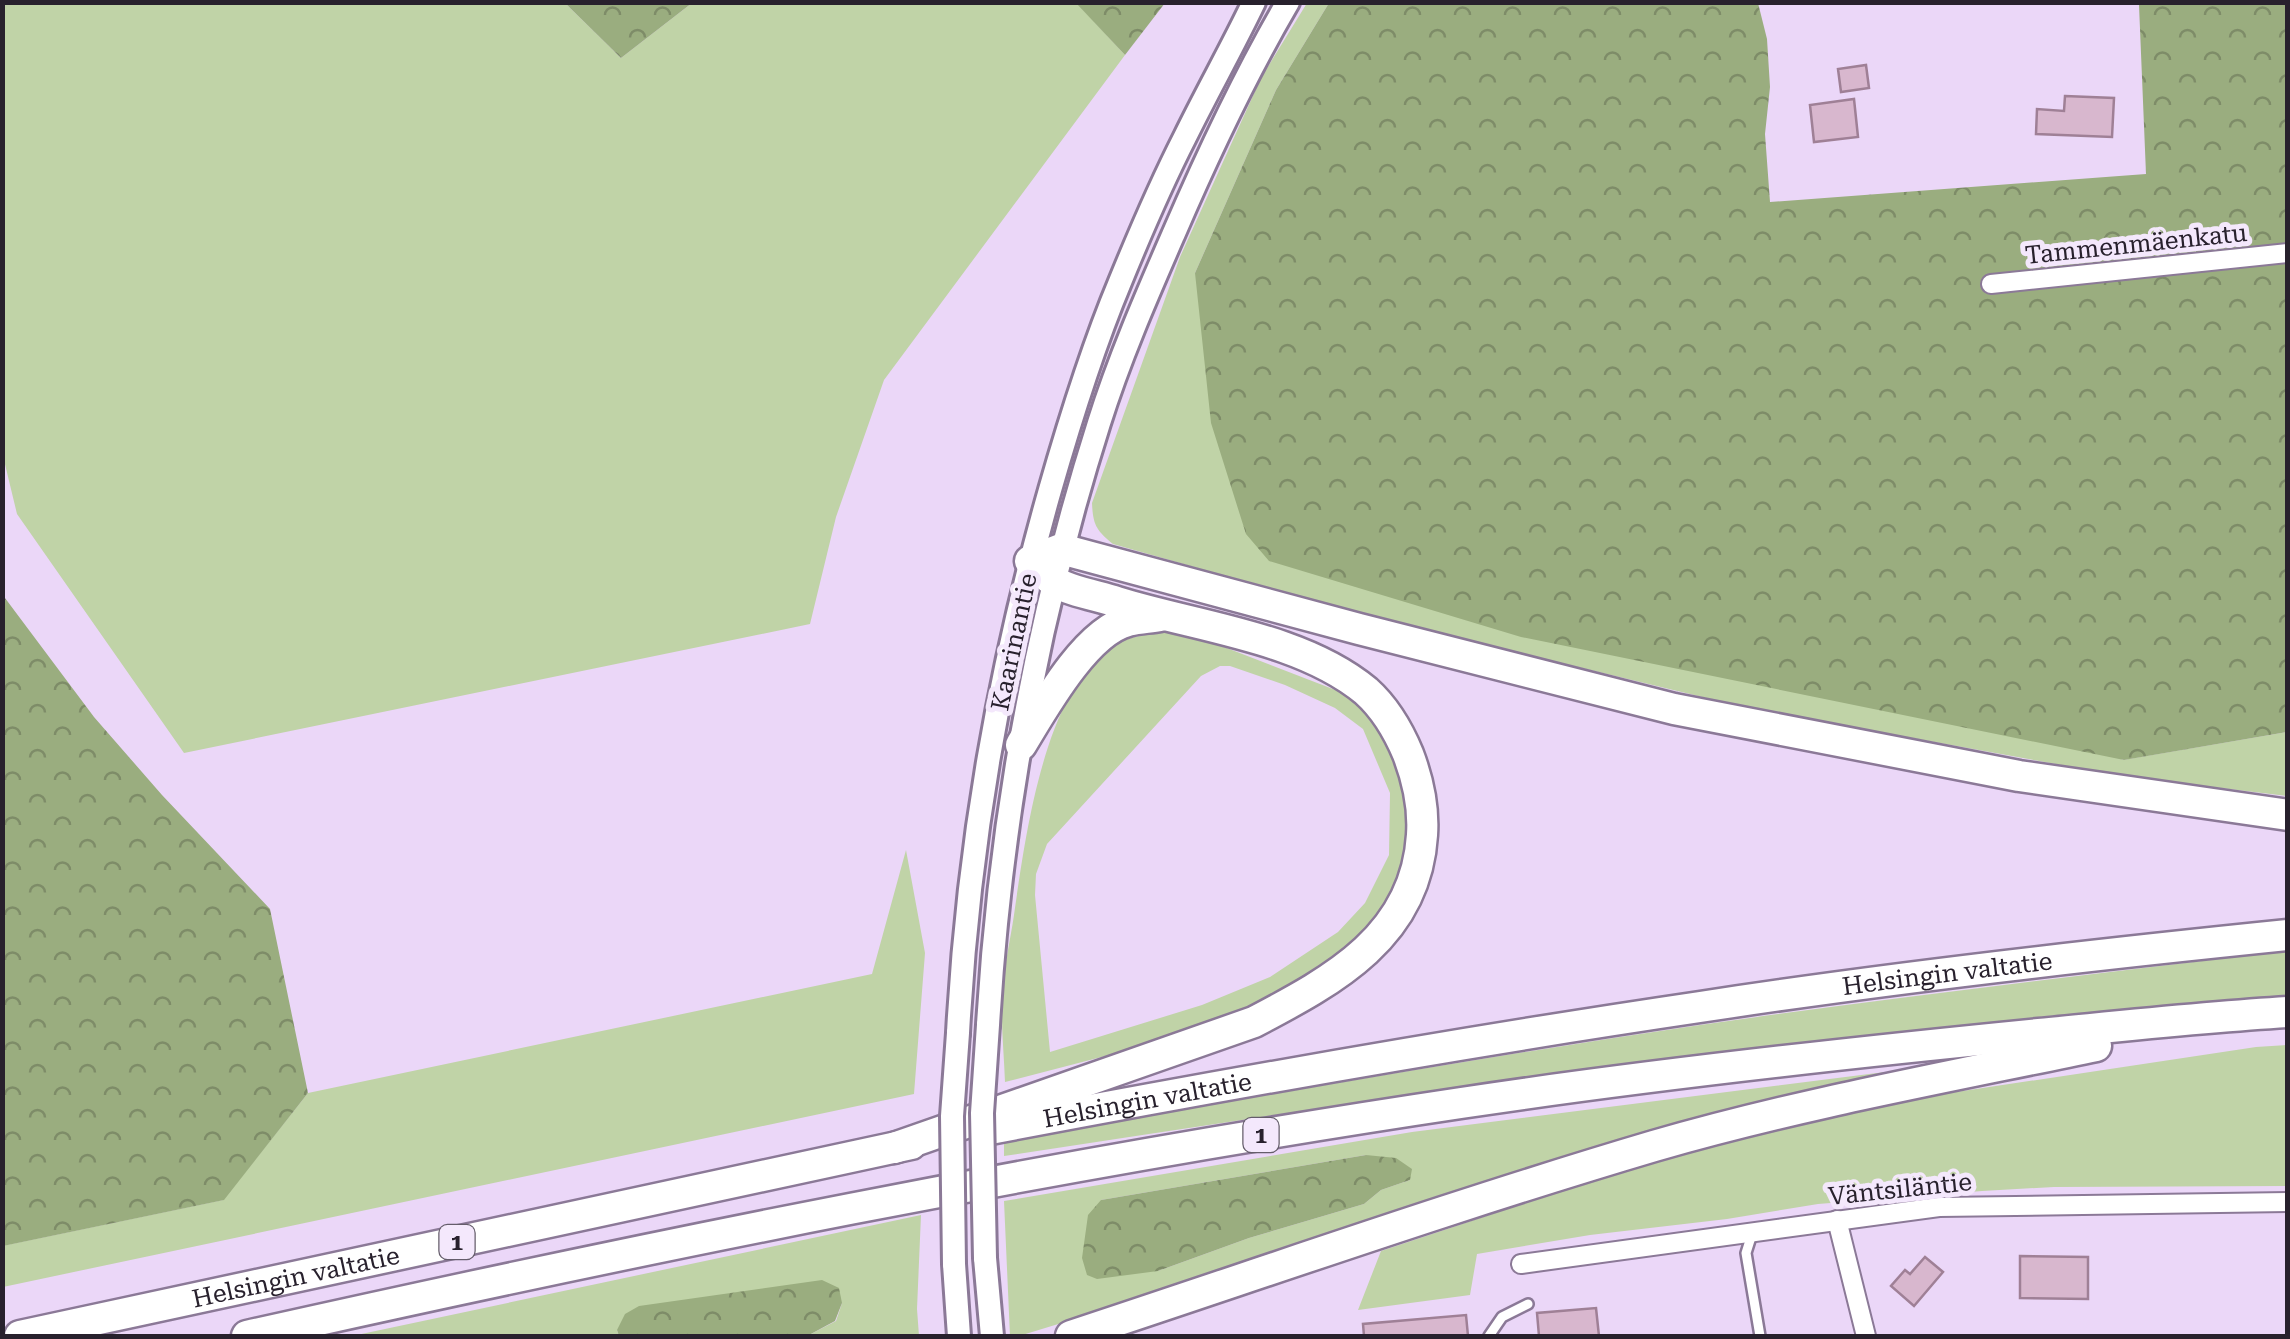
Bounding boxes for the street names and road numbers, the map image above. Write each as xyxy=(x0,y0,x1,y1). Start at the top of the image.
street label: Tammenmäenkatu xyxy=(2024,218,2249,270)
street label: Kaarinantie xyxy=(985,571,1043,713)
street label: Helsingin valtatie xyxy=(1840,946,2054,1001)
street label: Helsingin valtatie xyxy=(1041,1066,1254,1133)
road number: 1 xyxy=(1244,1118,1278,1152)
street label: Väntsiläntie xyxy=(1827,1167,1973,1211)
road number: 1 xyxy=(440,1225,474,1259)
street label: Helsingin valtatie xyxy=(189,1240,402,1313)

